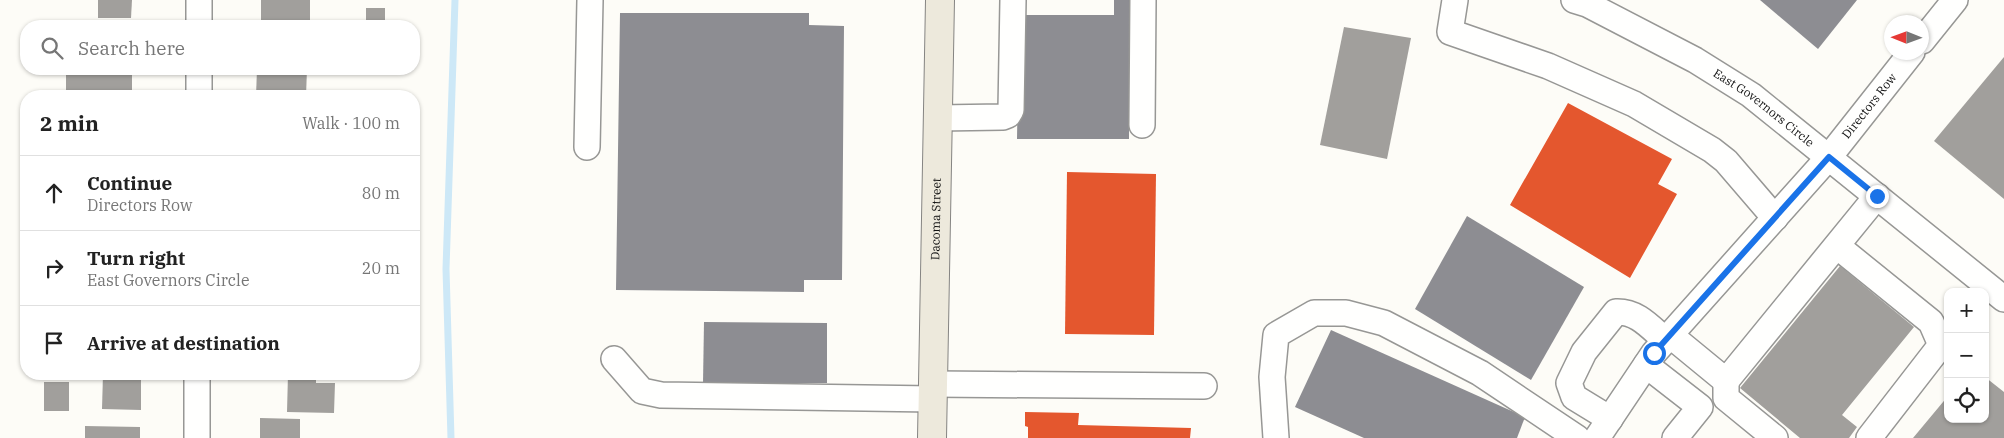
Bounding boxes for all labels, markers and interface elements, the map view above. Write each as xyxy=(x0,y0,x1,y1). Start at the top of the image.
north arrow xyxy=(1884,15,1929,60)
search box xyxy=(20,20,420,75)
icon: search xyxy=(38,34,66,62)
text: Search here xyxy=(78,36,185,60)
street label: East Governors Circle xyxy=(1711,65,1817,150)
street label: Directors Row xyxy=(1838,70,1900,141)
text: 2 min xyxy=(40,109,99,137)
text: Walk · 100 m xyxy=(302,113,400,133)
text: Continue xyxy=(87,171,172,195)
street label: Dacoma Street xyxy=(927,178,944,260)
icon: ahead xyxy=(40,179,68,207)
text: 80 m xyxy=(362,183,400,203)
route end xyxy=(1866,185,1889,208)
text: Directors Row xyxy=(87,195,192,215)
text: Turn right xyxy=(87,246,185,270)
icon: right xyxy=(40,254,68,282)
text: 20 m xyxy=(362,258,400,278)
text: East Governors Circle xyxy=(87,270,250,290)
map controls xyxy=(1944,288,1989,423)
button: + xyxy=(1944,288,1989,333)
icon: arrive xyxy=(40,329,68,357)
text: Arrive at destination xyxy=(87,331,280,355)
button: − xyxy=(1944,333,1989,378)
route start xyxy=(1643,342,1666,365)
button: locate xyxy=(1944,378,1989,423)

